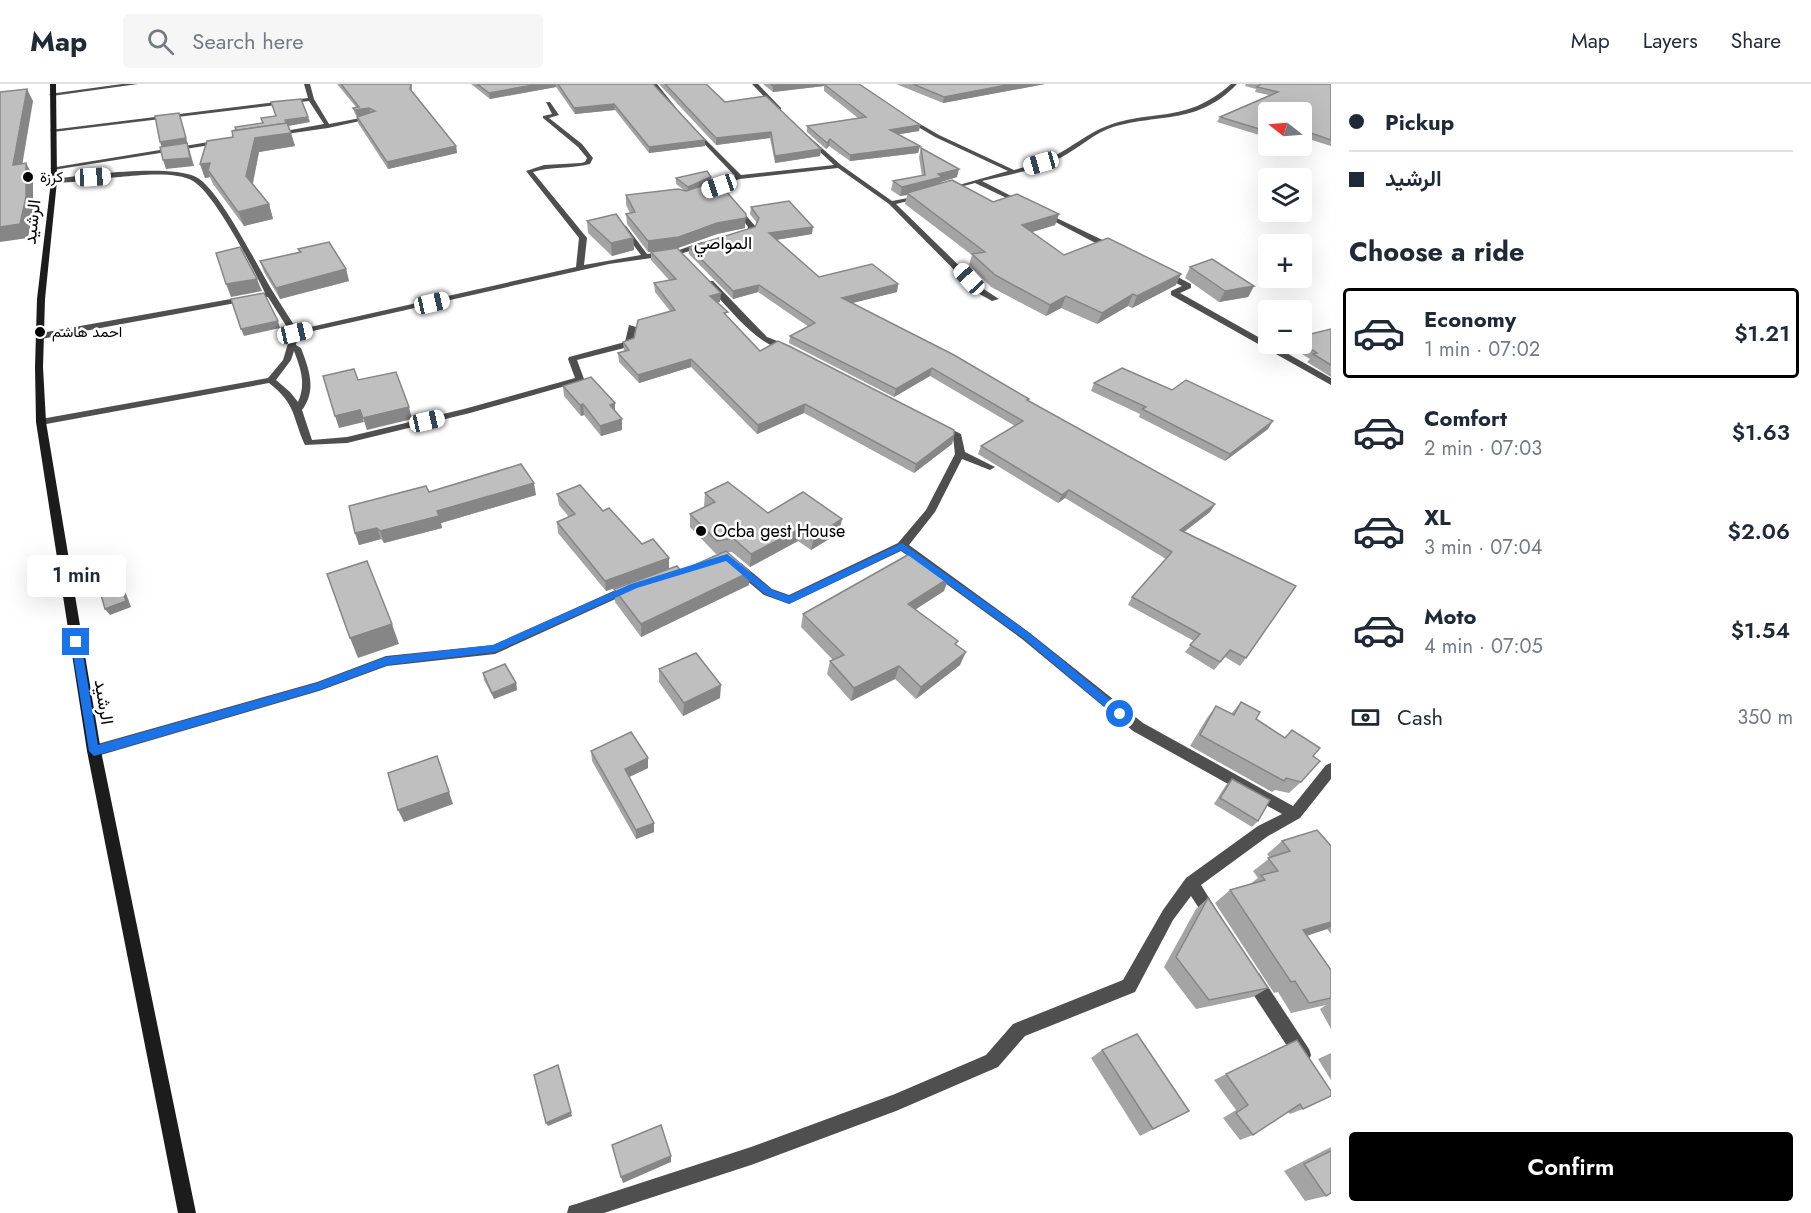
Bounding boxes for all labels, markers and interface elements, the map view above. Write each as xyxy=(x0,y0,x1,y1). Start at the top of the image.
search box xyxy=(123,14,543,68)
text: Map xyxy=(30,21,87,62)
icon: search xyxy=(144,25,177,58)
text: Search here xyxy=(192,25,304,57)
text: Map xyxy=(1571,26,1610,56)
text: Layers xyxy=(1643,26,1698,56)
text: Share xyxy=(1731,26,1781,56)
north arrow xyxy=(1258,102,1312,156)
map controls xyxy=(1258,102,1312,354)
text: Pickup xyxy=(1385,106,1454,138)
car xyxy=(1021,149,1061,177)
text: الرشيد xyxy=(1385,162,1442,194)
place label: كرزة xyxy=(40,166,64,188)
car xyxy=(75,167,111,187)
button: layers xyxy=(1258,168,1312,222)
marker: كرزة xyxy=(21,170,35,184)
car xyxy=(699,172,739,200)
street label: الرشيد xyxy=(17,198,47,246)
district label: المواصي xyxy=(694,230,752,258)
text: Choose a ride xyxy=(1349,232,1524,271)
button: + xyxy=(1258,234,1312,288)
car xyxy=(950,260,988,298)
car xyxy=(412,290,452,316)
button: − xyxy=(1258,300,1312,354)
text: Economy xyxy=(1424,303,1516,335)
icon: car xyxy=(1352,306,1406,360)
text: $1.21 xyxy=(1734,317,1790,349)
car xyxy=(275,320,315,346)
place label: احمد هاشم xyxy=(52,321,122,343)
marker: احمد هاشم xyxy=(33,325,47,339)
text: 1 min · 07:02 xyxy=(1424,335,1540,364)
text: Comfort xyxy=(1424,402,1507,434)
icon: car xyxy=(1352,405,1406,459)
car xyxy=(407,408,447,434)
text: $1.63 xyxy=(1732,416,1790,448)
text: 2 min · 07:03 xyxy=(1424,434,1542,463)
text: XL xyxy=(1424,501,1451,533)
icon: car xyxy=(1352,504,1406,558)
text: $2.06 xyxy=(1728,515,1790,547)
place label: Ocba gest House xyxy=(713,518,845,544)
marker: Ocba gest House xyxy=(694,524,708,538)
text: 3 min · 07:04 xyxy=(1424,533,1542,562)
callout: 1 min xyxy=(26,555,125,597)
text: 1 min xyxy=(52,561,101,590)
text: Moto xyxy=(1424,600,1477,632)
icon: car xyxy=(1352,603,1406,657)
text: $1.54 xyxy=(1731,614,1790,646)
route end xyxy=(62,628,89,655)
text: 4 min · 07:05 xyxy=(1424,632,1543,661)
street label: الرشيد xyxy=(88,678,120,726)
route start xyxy=(1106,700,1133,727)
icon: cash xyxy=(1349,701,1382,734)
text: Cash xyxy=(1397,701,1443,733)
text: 350 m xyxy=(1737,703,1793,732)
button: Confirm xyxy=(1349,1132,1793,1201)

